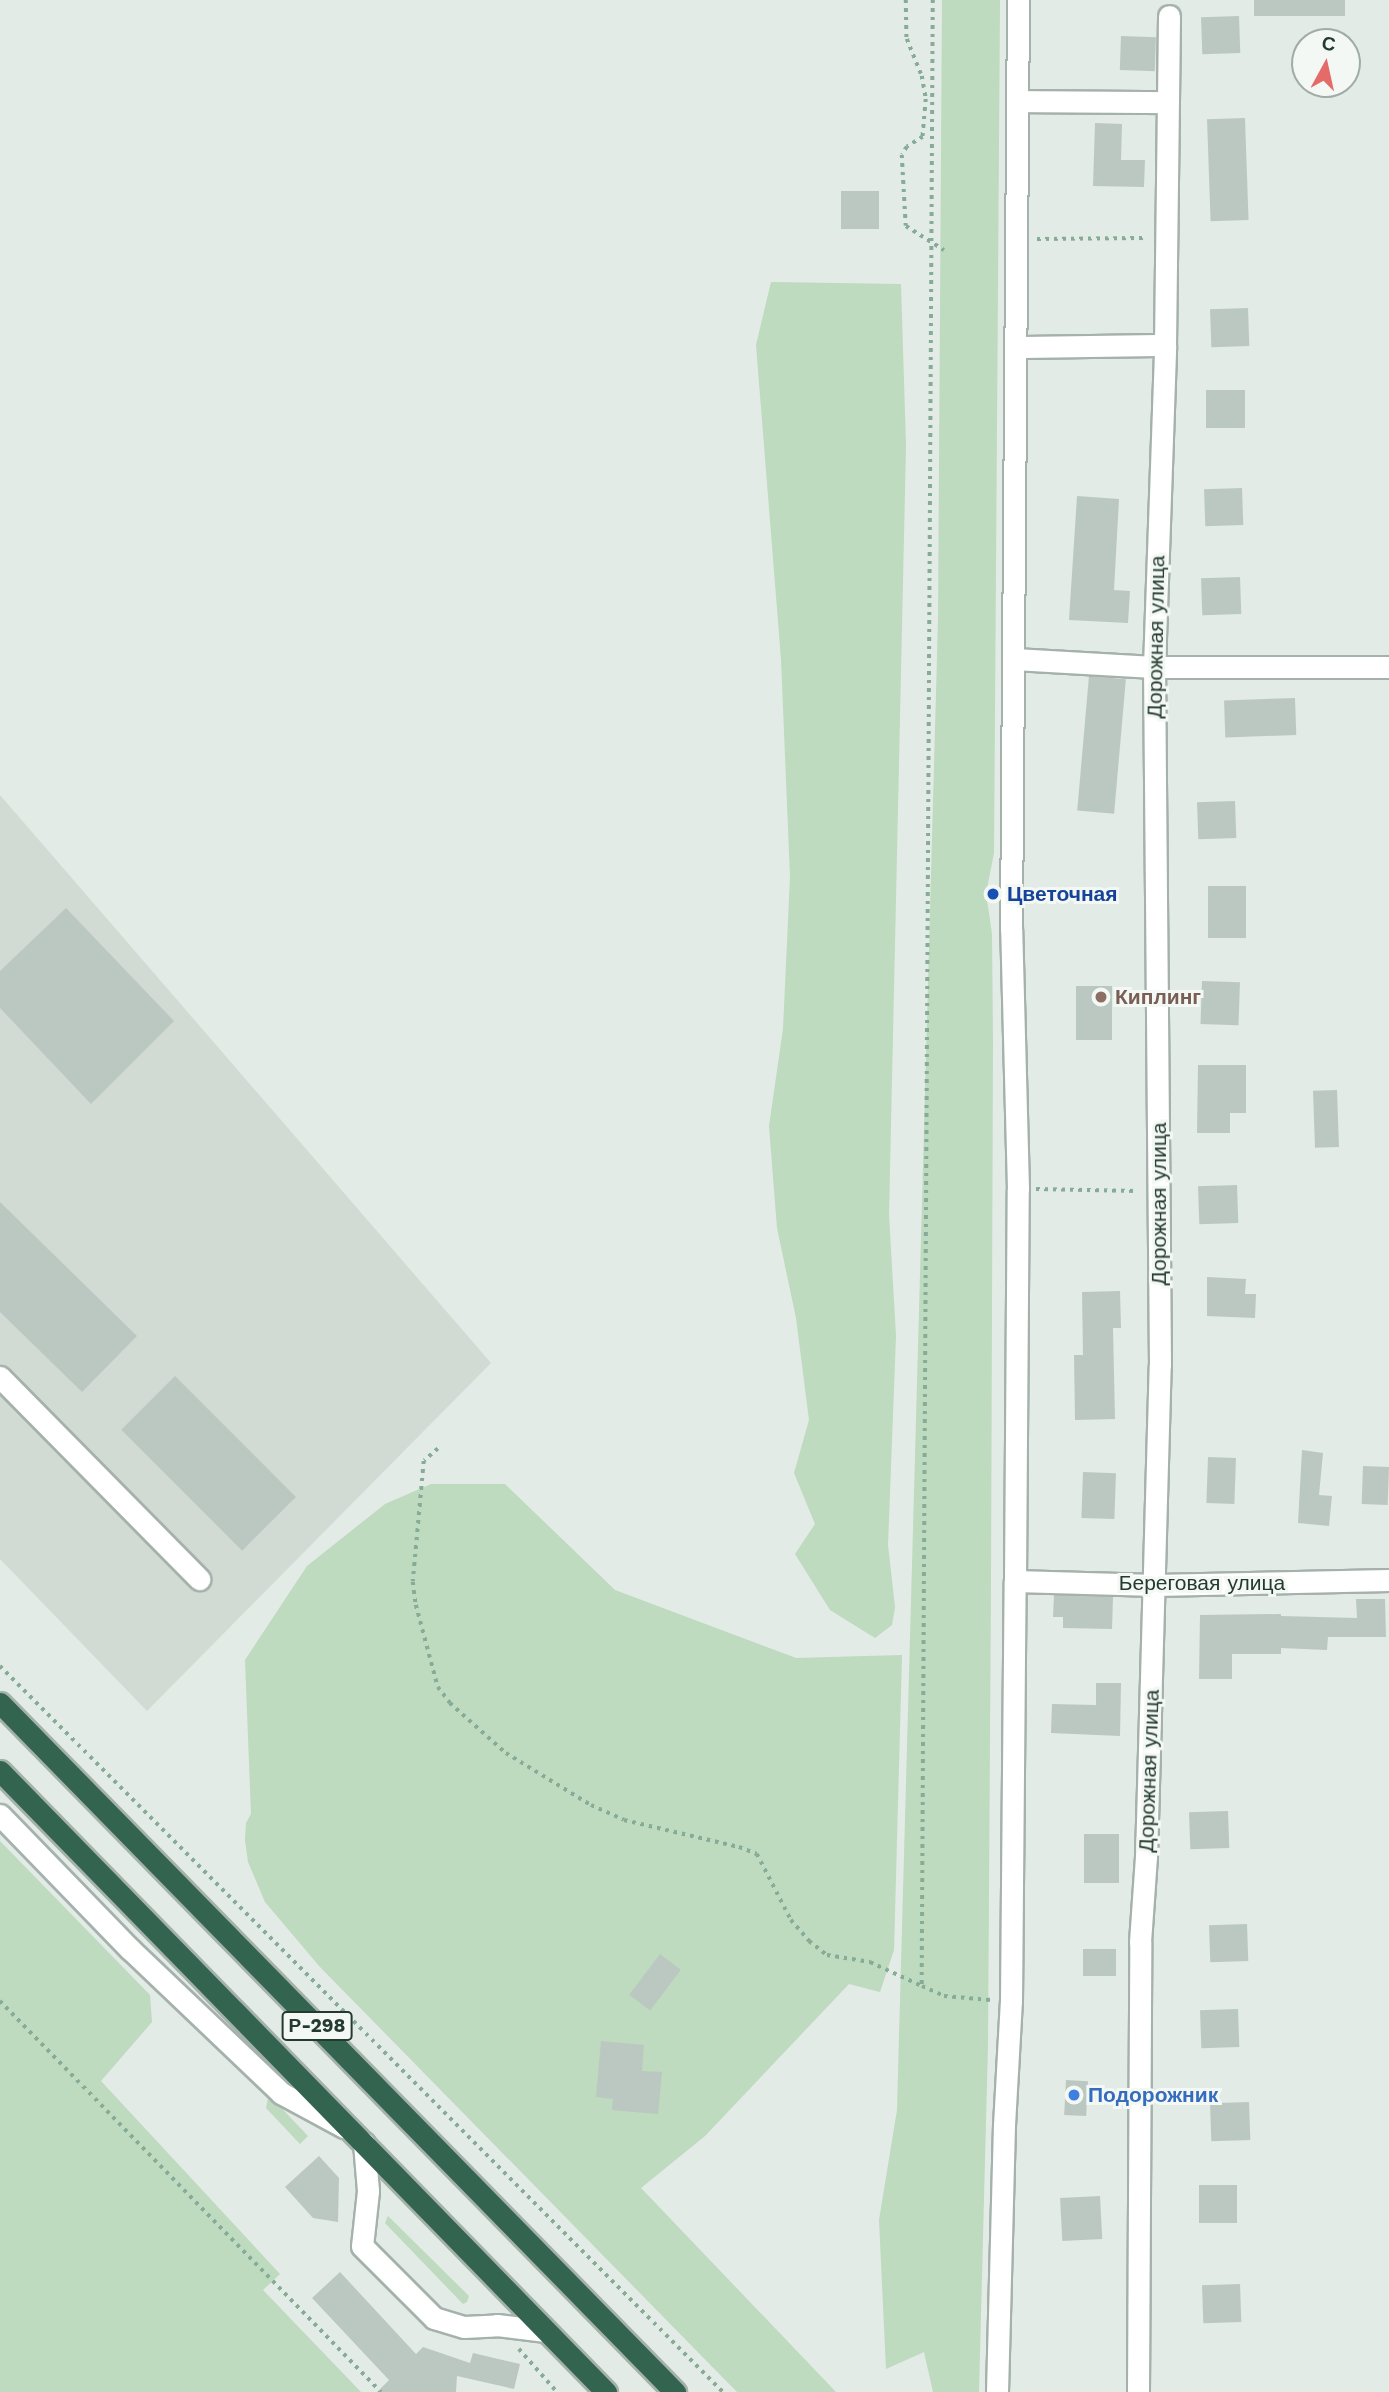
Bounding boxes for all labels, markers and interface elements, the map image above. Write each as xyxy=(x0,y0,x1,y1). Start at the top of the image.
north arrow xyxy=(1291,28,1361,98)
text: С xyxy=(1320,31,1337,56)
street label: Дорожная улица xyxy=(1142,555,1170,719)
place label: Цветочная xyxy=(1007,881,1117,907)
marker: Цветочная xyxy=(985,886,1001,902)
place label: Киплинг xyxy=(1115,984,1201,1010)
marker: Киплинг xyxy=(1093,989,1109,1005)
street label: Дорожная улица xyxy=(1146,1123,1172,1285)
street label: Береговая улица xyxy=(1119,1570,1285,1596)
street label: Дорожная улица xyxy=(1134,1689,1164,1853)
road number: Р-298 xyxy=(280,2010,354,2042)
place label: Подорожник xyxy=(1088,2082,1218,2108)
marker: Подорожник xyxy=(1066,2087,1082,2103)

